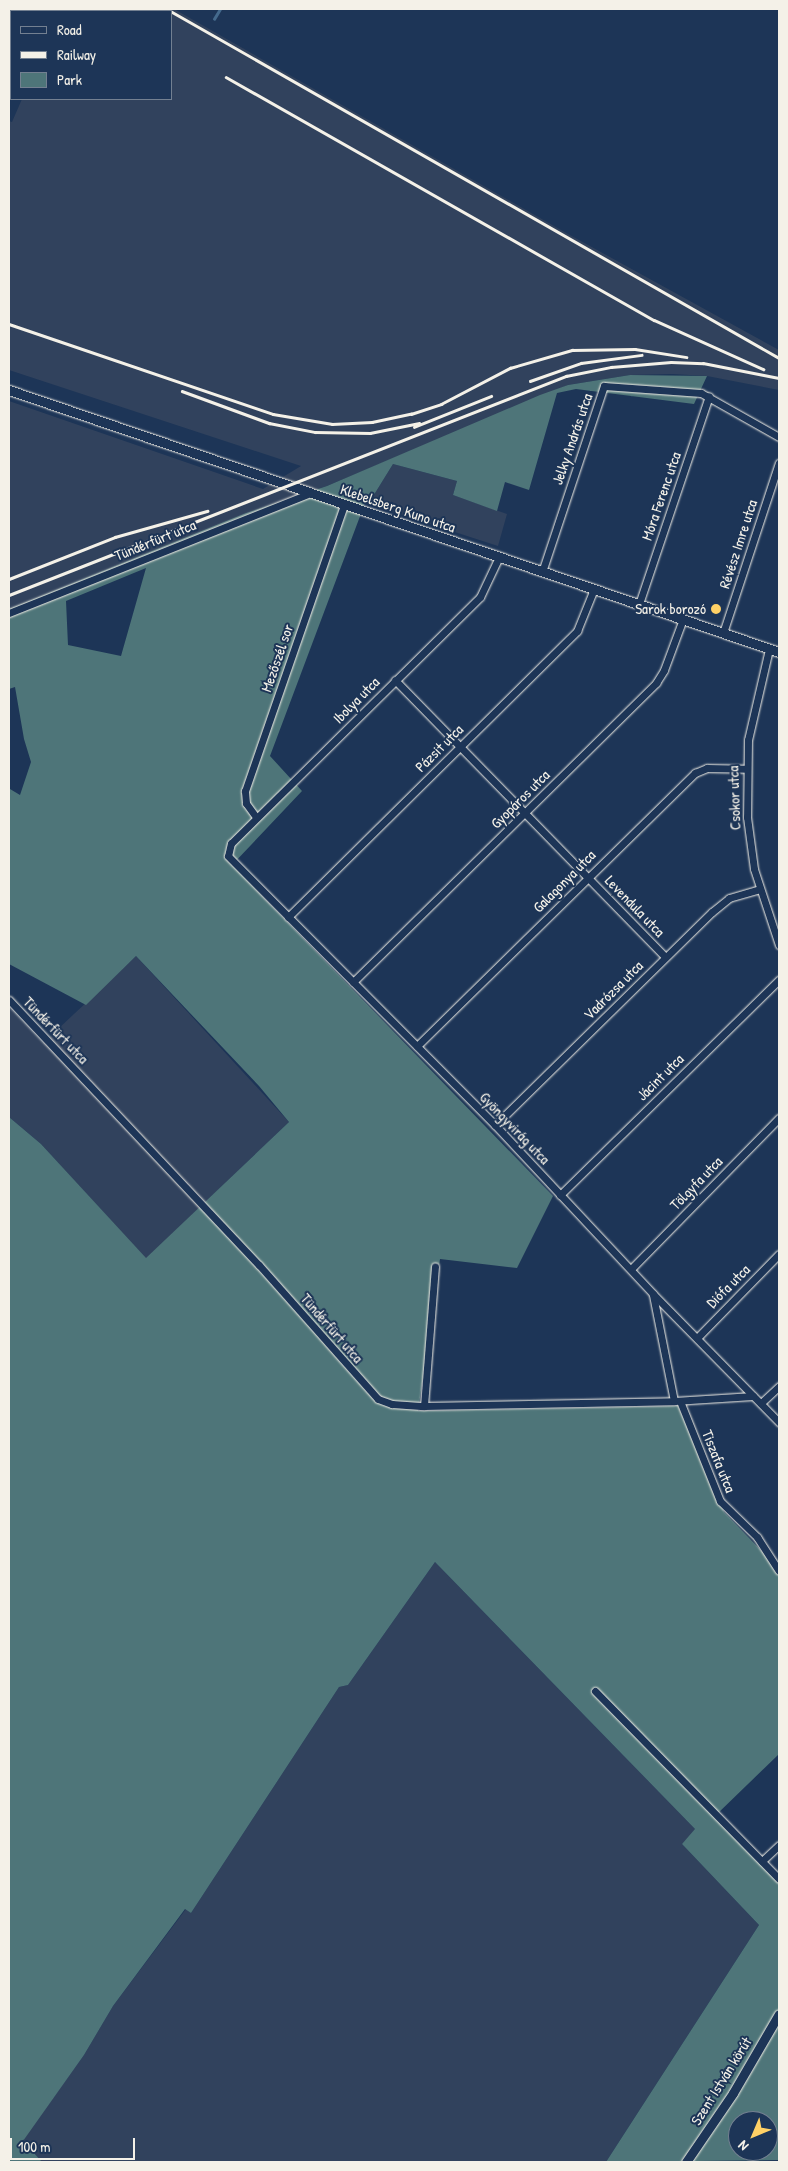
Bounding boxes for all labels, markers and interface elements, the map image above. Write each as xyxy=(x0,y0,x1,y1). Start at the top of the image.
legend xyxy=(10,10,172,100)
text: Road xyxy=(57,19,82,40)
text: Railway xyxy=(57,44,96,65)
text: Park xyxy=(57,69,82,90)
street label: Jelky András utca xyxy=(548,391,596,487)
street label: Móra Ferenc utca xyxy=(637,449,685,543)
street label: Klebelsberg Kuno utca xyxy=(338,480,458,536)
street label: Révész Imre utca xyxy=(715,497,761,591)
street label: Tündérfürt utca xyxy=(112,516,198,564)
place label: Sarok borozó xyxy=(635,600,706,618)
marker: Sarok borozó xyxy=(710,603,722,615)
street label: Mezőszél sor xyxy=(257,622,297,694)
street label: Ibolya utca xyxy=(329,673,383,727)
street label: Pázsit utca xyxy=(411,720,467,776)
street label: Gyopáros utca xyxy=(487,766,553,832)
street label: Csokor utca xyxy=(724,766,744,830)
street label: Galagonya utca xyxy=(529,846,599,916)
street label: Levendula utca xyxy=(601,872,669,940)
street label: Vadrózsa utca xyxy=(580,957,646,1023)
street label: Tündérfürt utca xyxy=(20,993,92,1067)
street label: Jácint utca xyxy=(633,1050,687,1104)
street label: Gyöngyvirág utca xyxy=(476,1088,554,1168)
street label: Tölgyfa utca xyxy=(666,1152,726,1214)
street label: Diófa utca xyxy=(703,1261,753,1311)
street label: Tündérfürt utca xyxy=(297,1290,367,1366)
street label: Tiszafa utca xyxy=(698,1427,740,1495)
street label: Szent István körút xyxy=(687,2034,755,2128)
north arrow xyxy=(728,2111,778,2161)
scale bar xyxy=(12,2128,138,2160)
text: 100 m xyxy=(18,2136,51,2157)
text: N xyxy=(733,2137,752,2156)

